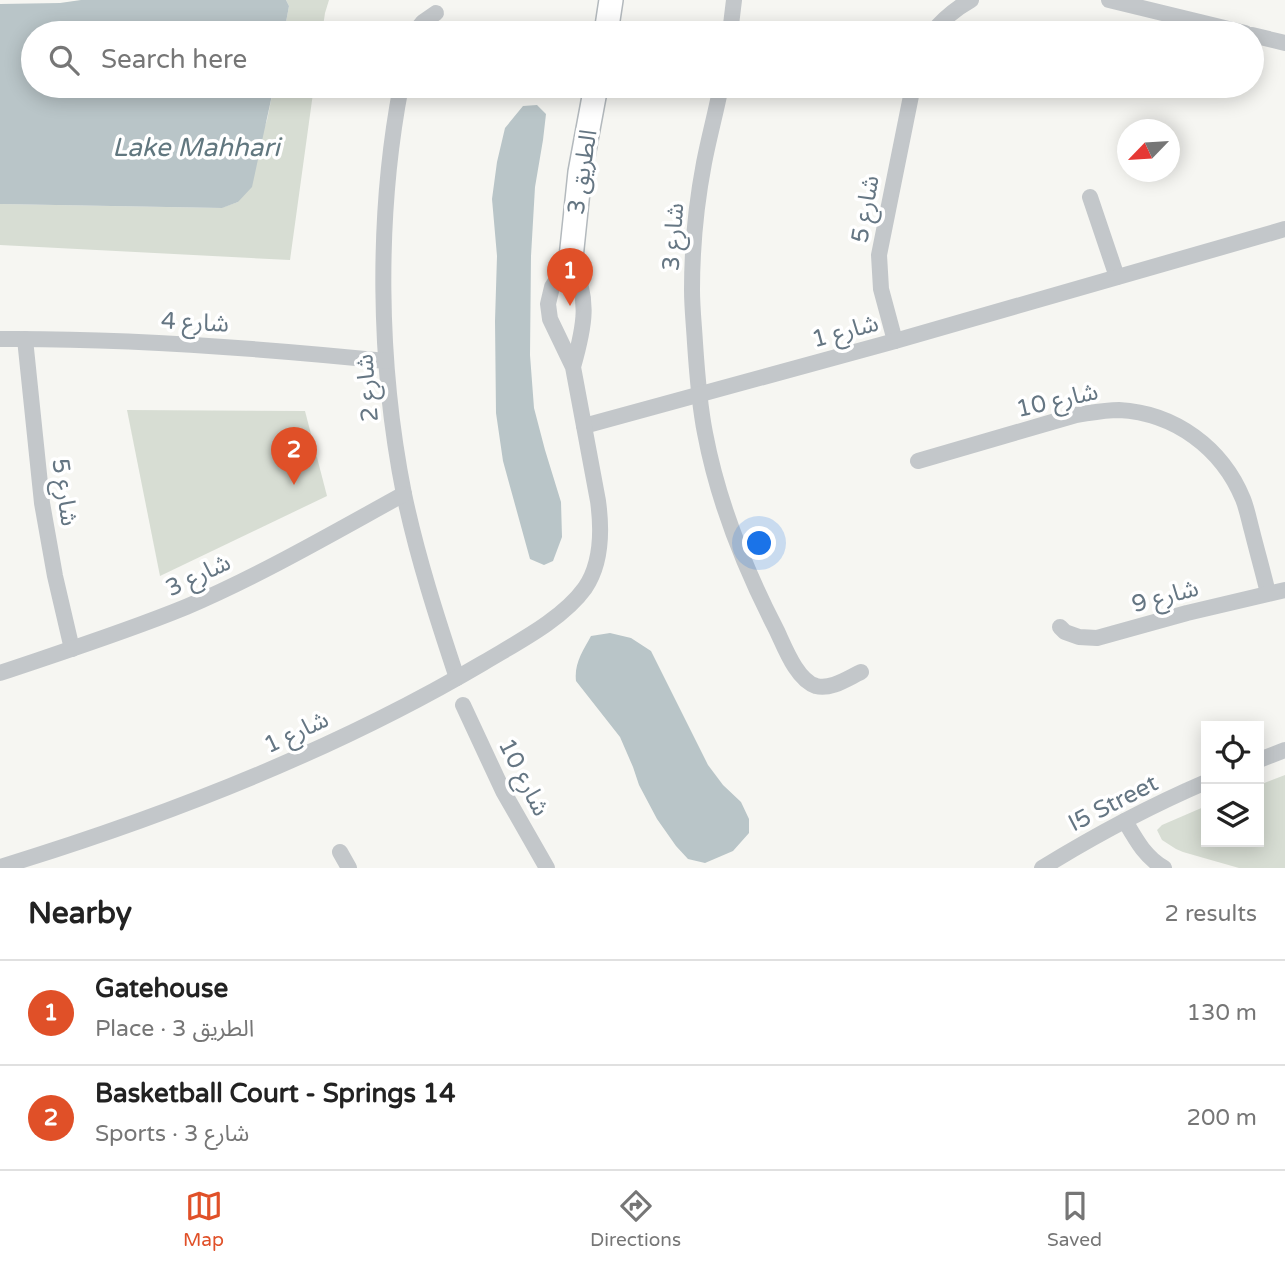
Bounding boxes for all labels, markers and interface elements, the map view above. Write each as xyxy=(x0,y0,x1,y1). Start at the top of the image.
search box xyxy=(21,21,1264,98)
icon: search xyxy=(45,41,83,79)
text: Search here xyxy=(101,44,247,75)
north arrow xyxy=(1117,119,1180,182)
street label: 3 الطريق xyxy=(561,128,604,217)
water label: Lake Mahhari xyxy=(112,132,283,163)
street label: شارع 5 xyxy=(845,173,888,245)
street label: شارع 3 xyxy=(657,202,692,272)
pin: 1 xyxy=(547,248,593,306)
street label: شارع 4 xyxy=(160,306,230,341)
street label: شارع 1 xyxy=(808,309,882,356)
street label: شارع 2 xyxy=(350,353,387,423)
street label: شارع 10 xyxy=(1013,377,1101,426)
pin: 2 xyxy=(271,427,317,485)
street label: شارع 5 xyxy=(43,456,84,528)
your location xyxy=(742,526,776,560)
street label: شارع 3 xyxy=(161,548,236,605)
street label: شارع 9 xyxy=(1128,574,1202,621)
street label: شارع 1 xyxy=(259,705,334,762)
map controls xyxy=(1201,721,1264,847)
button: locate xyxy=(1201,721,1264,784)
street label: شارع 10 xyxy=(490,734,555,822)
street label: I5 Street xyxy=(1064,769,1163,838)
button: layers xyxy=(1201,784,1264,847)
text: Nearby xyxy=(28,895,132,932)
text: 2 results xyxy=(1164,900,1257,928)
text: Gatehouse xyxy=(95,973,228,1004)
text: 1 xyxy=(44,999,58,1027)
text: 130 m xyxy=(1187,999,1257,1027)
text: Place · 3 الطريق xyxy=(95,1015,254,1043)
text: Basketball Court - Springs 14 xyxy=(95,1078,456,1109)
text: 2 xyxy=(44,1104,58,1132)
text: 200 m xyxy=(1187,1104,1257,1132)
text: Sports · شارع 3 xyxy=(95,1120,249,1148)
tab: Map xyxy=(183,1187,224,1251)
tab: Directions xyxy=(590,1187,681,1251)
tab: Saved xyxy=(1047,1187,1102,1251)

